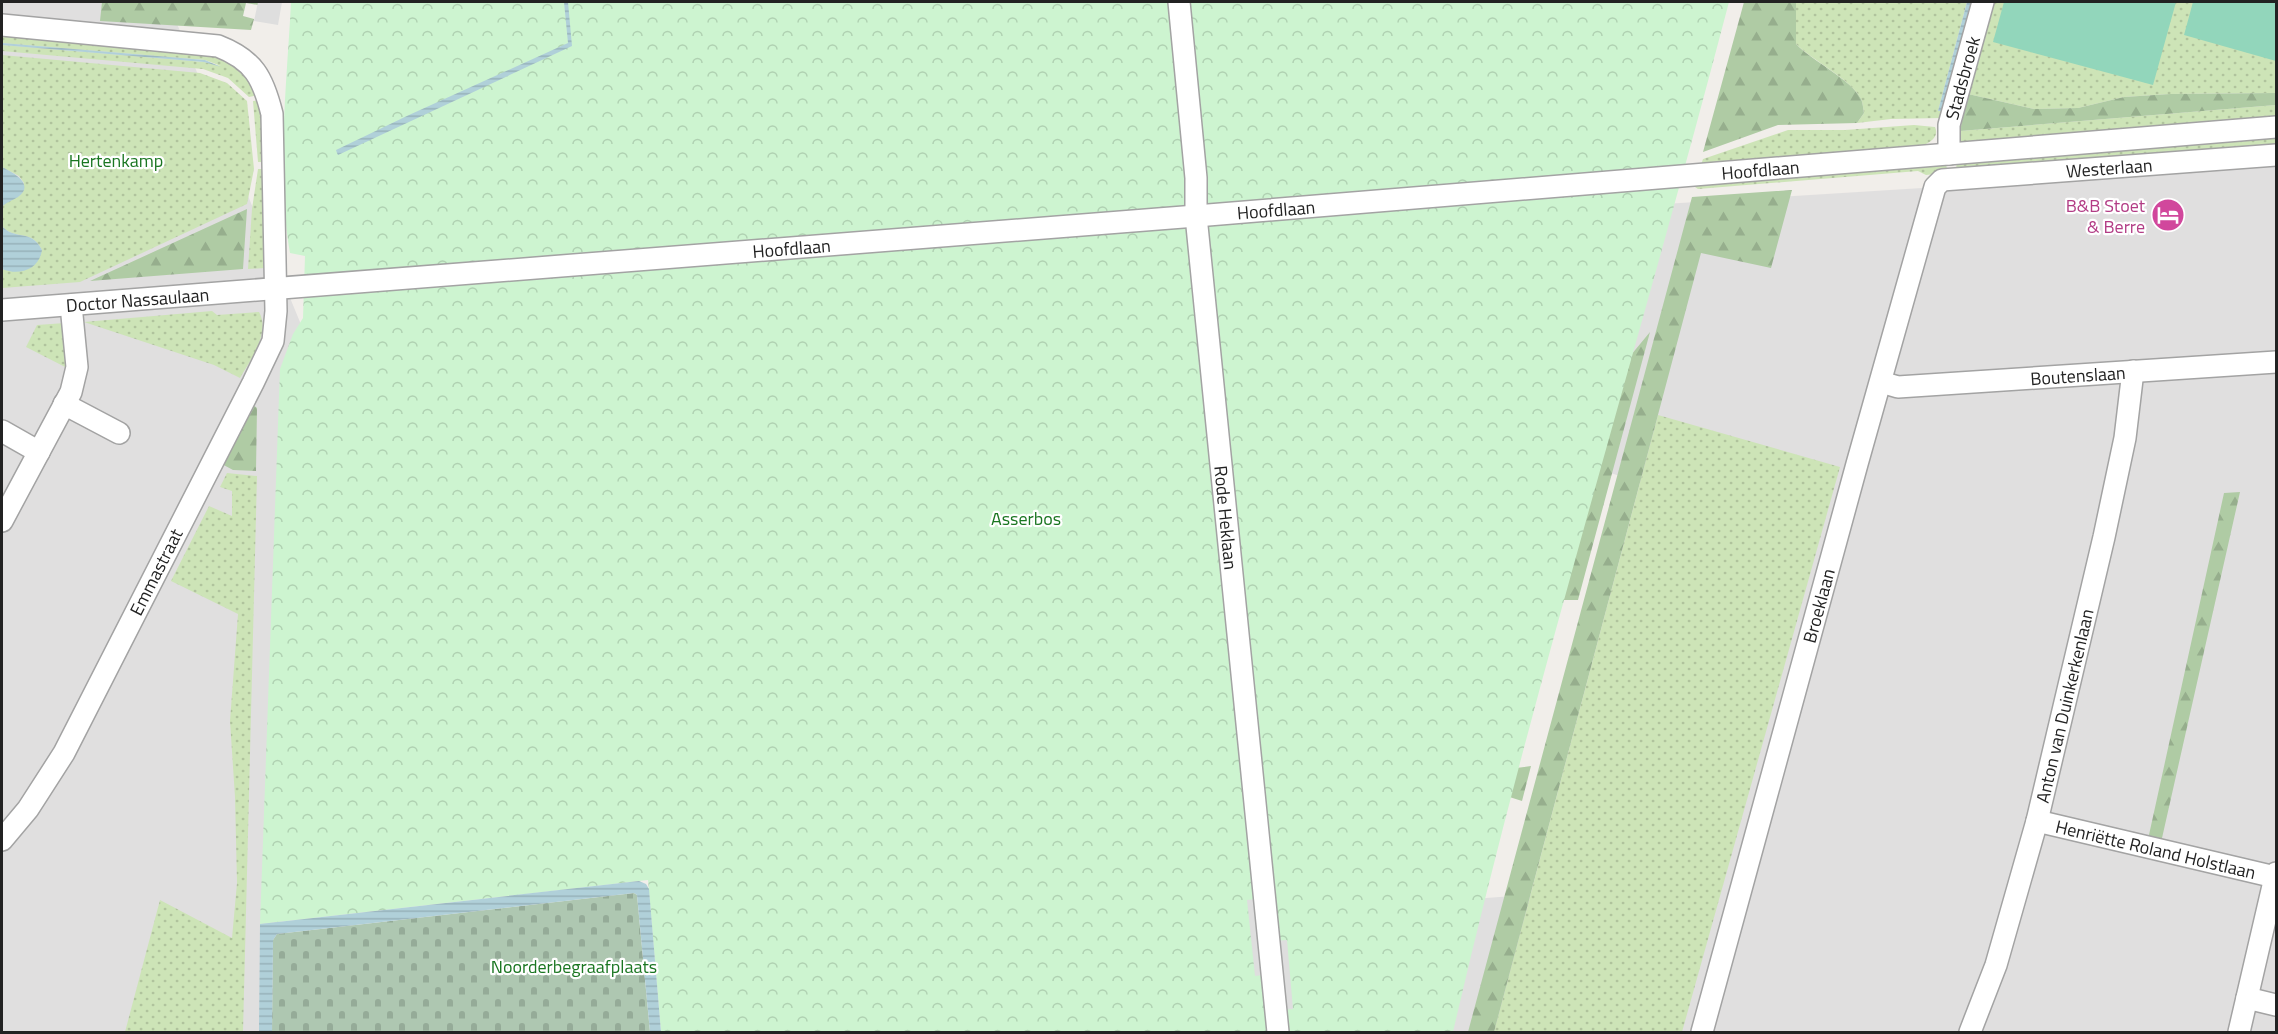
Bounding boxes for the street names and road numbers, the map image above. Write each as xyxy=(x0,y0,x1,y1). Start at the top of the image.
street label: Stadsbroek xyxy=(1938,33,1987,123)
street label: Westerlaan xyxy=(2065,151,2153,184)
street label: Hoofdlaan xyxy=(1720,153,1801,186)
street label: Hoofdlaan xyxy=(1236,193,1316,226)
street label: Hoofdlaan xyxy=(751,231,832,264)
street label: Doctor Nassaulaan xyxy=(65,280,210,318)
street label: Boutenslaan xyxy=(2029,358,2126,392)
street label: Rode Heklaan xyxy=(1208,464,1245,571)
street label: Emmastraat xyxy=(123,523,190,620)
street label: Broeklaan xyxy=(1795,565,1841,646)
street label: Anton van Duinkerkenlaan xyxy=(2028,606,2100,806)
street label: Henriëtte Roland Holstlaan xyxy=(2053,812,2259,886)

